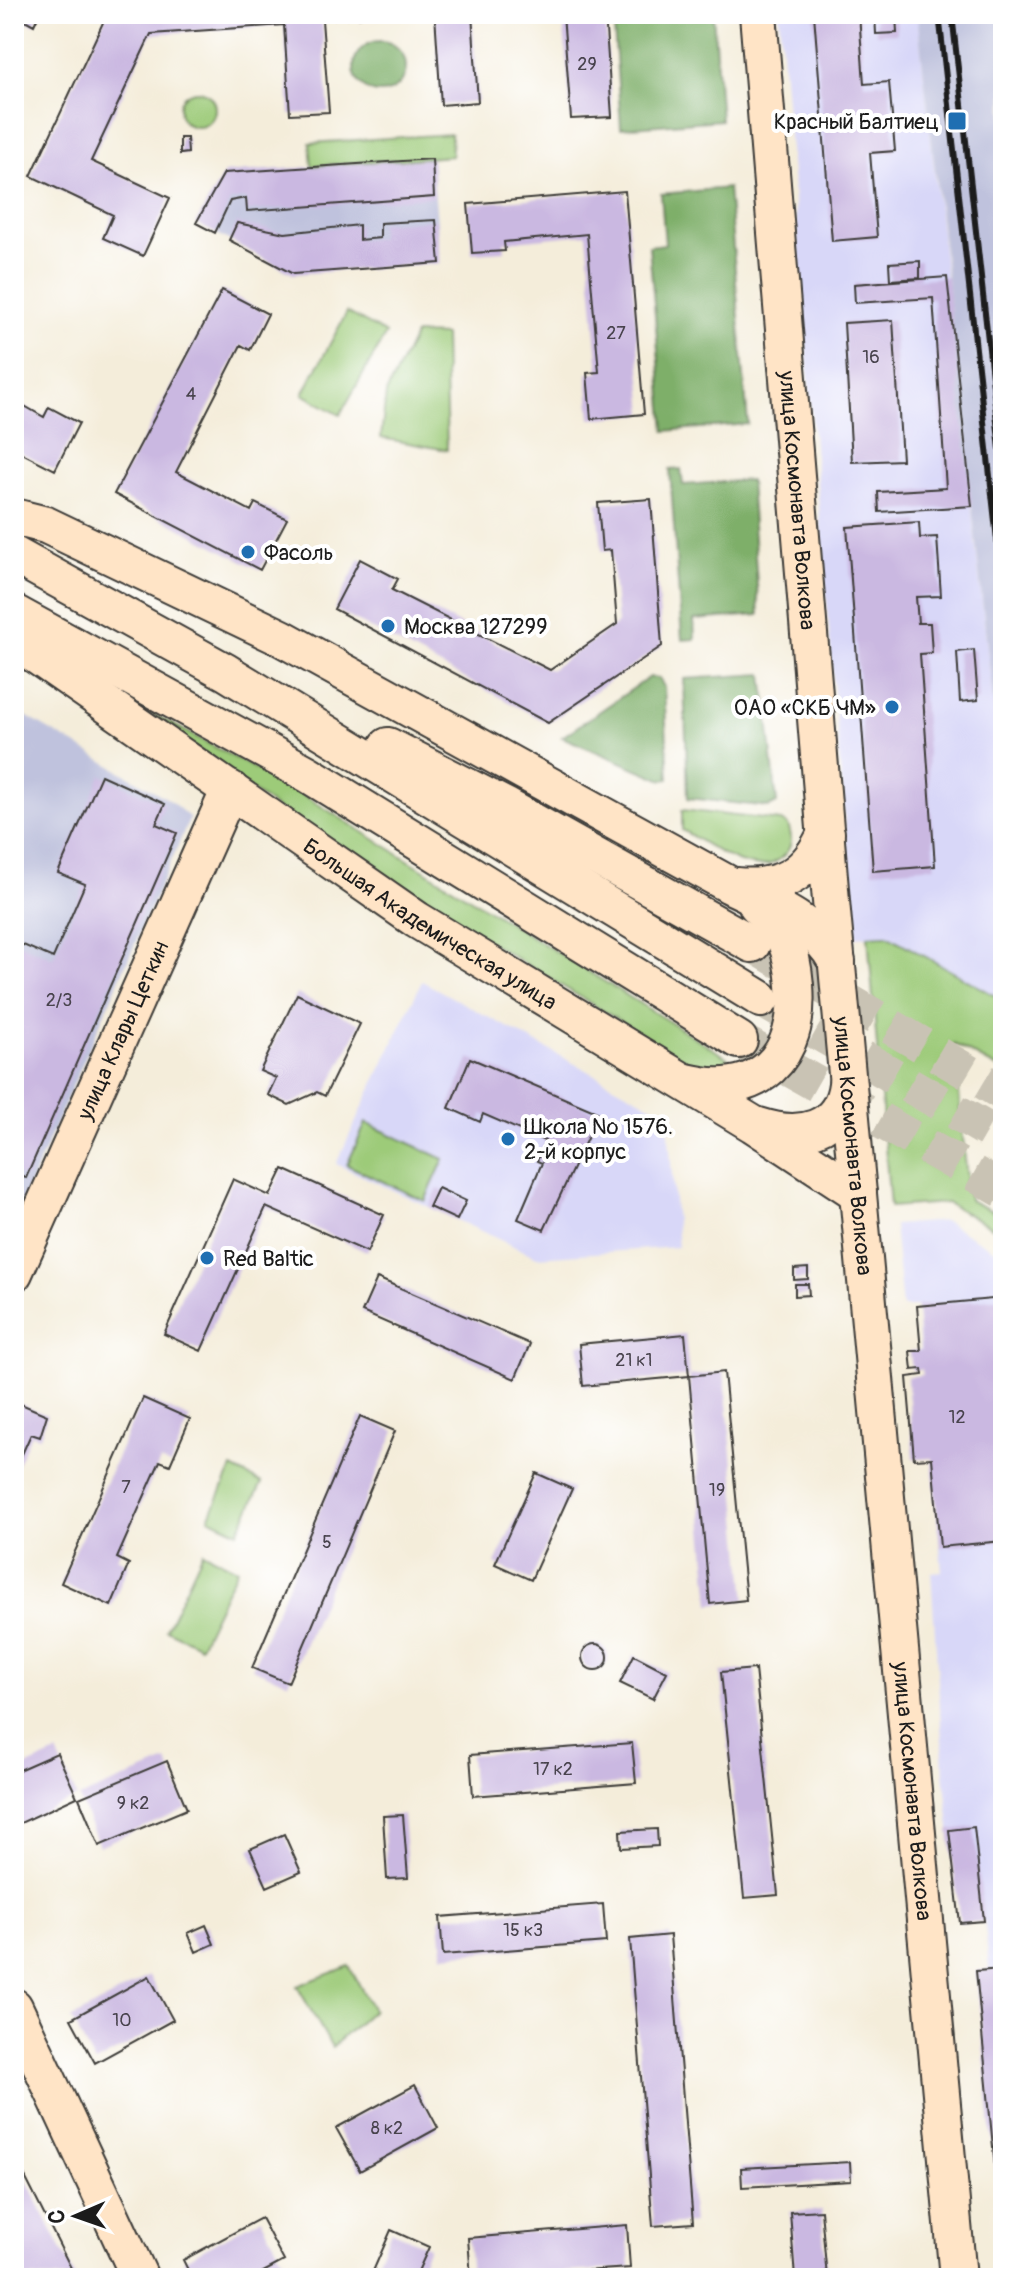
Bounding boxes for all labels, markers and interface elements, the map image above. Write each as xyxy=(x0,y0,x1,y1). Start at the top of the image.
house number: 29 xyxy=(577,53,597,76)
place label: Красный Балтиец xyxy=(774,108,939,136)
marker: Красный Балтиец xyxy=(946,110,968,132)
house number: 27 xyxy=(606,322,626,345)
house number: 16 xyxy=(862,346,880,369)
street label: улица Космонавта Волкова xyxy=(772,369,822,631)
house number: 4 xyxy=(186,383,197,406)
place label: Фасоль xyxy=(264,539,334,567)
marker: Фасоль xyxy=(239,543,257,561)
place label: Москва 127299 xyxy=(404,613,548,641)
marker: Москва 127299 xyxy=(379,617,397,635)
place label: ОАО «СКБ ЧМ» xyxy=(734,694,876,722)
marker: ОАО «СКБ ЧМ» xyxy=(883,698,901,716)
street label: Большая Академическая улица xyxy=(298,832,562,1017)
street label: улица Клары Цеткин xyxy=(71,937,175,1125)
house number: 2/3 xyxy=(46,989,72,1012)
street label: улица Космонавта Волкова xyxy=(827,1014,878,1277)
place label: Школа № 1576. 2-й корпус xyxy=(524,1113,673,1166)
marker: Школа № 1576. 2-й корпус xyxy=(499,1130,517,1148)
place label: Red Baltic xyxy=(223,1245,314,1273)
marker: Red Baltic xyxy=(198,1249,216,1267)
house number: 21 к1 xyxy=(615,1349,653,1372)
house number: 12 xyxy=(948,1406,966,1429)
house number: 7 xyxy=(121,1476,131,1499)
house number: 19 xyxy=(709,1479,725,1502)
house number: 5 xyxy=(322,1531,332,1554)
street label: улица Космонавта Волкова xyxy=(886,1660,938,1922)
house number: 17 к2 xyxy=(533,1758,573,1781)
house number: 9 к2 xyxy=(117,1792,149,1815)
house number: 15 к3 xyxy=(503,1919,543,1942)
house number: 10 xyxy=(112,2009,132,2032)
house number: 8 к2 xyxy=(371,2117,403,2140)
north arrow xyxy=(36,2176,116,2256)
text: С xyxy=(43,2209,71,2224)

